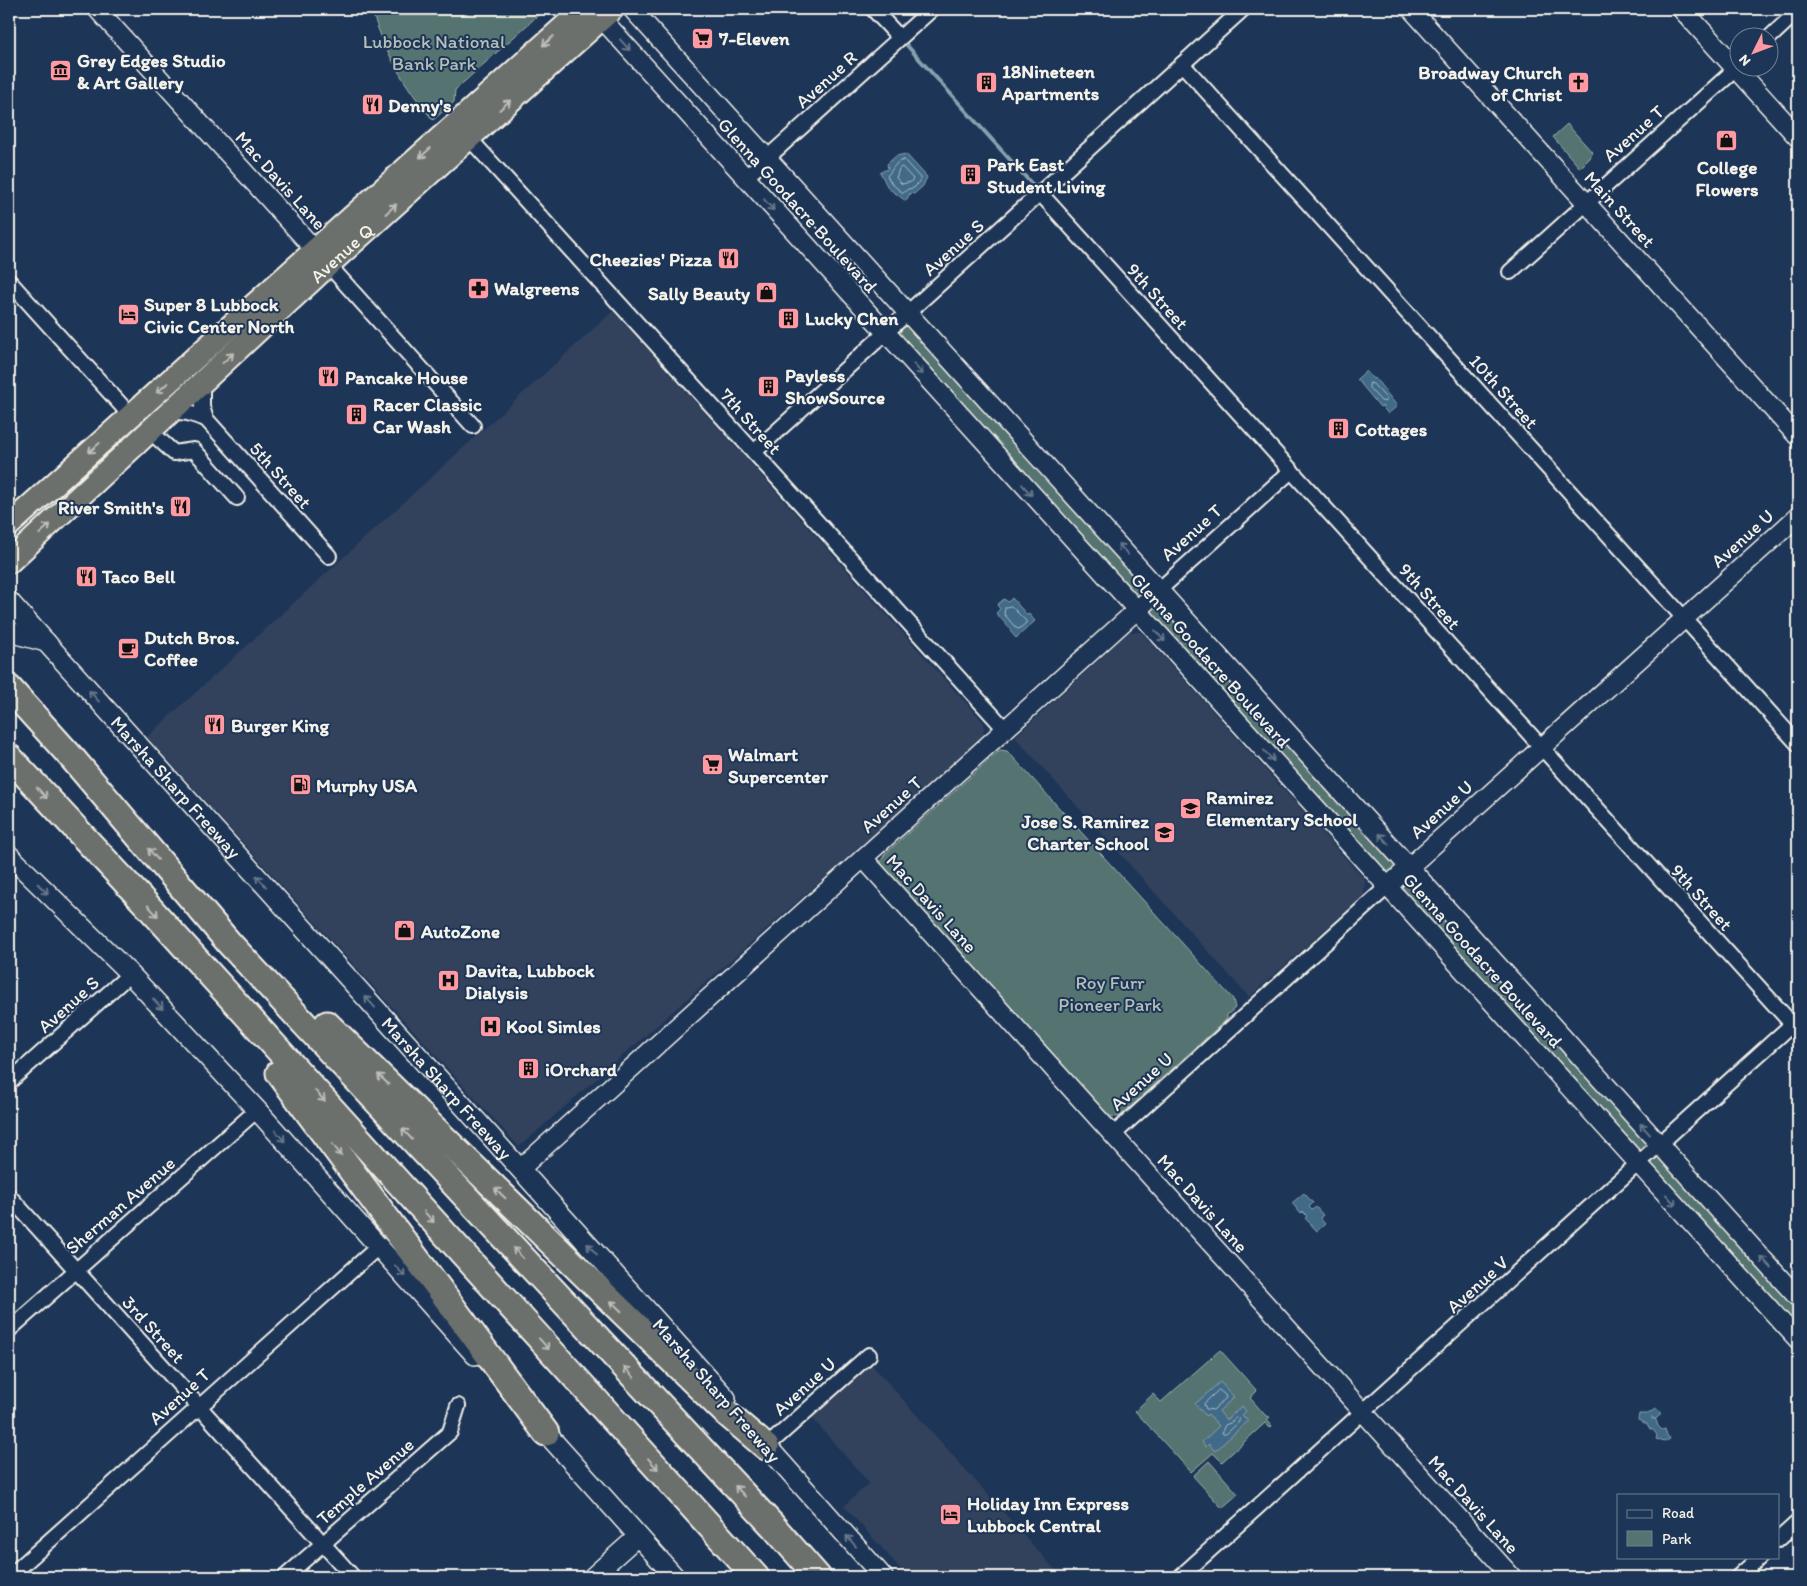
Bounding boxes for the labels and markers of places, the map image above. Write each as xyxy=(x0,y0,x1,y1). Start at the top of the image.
supermarket icon: 7-Eleven xyxy=(691,26,715,50)
place label: 7-Eleven xyxy=(718,27,790,50)
place label: Grey Edges Studio & Art Gallery xyxy=(77,49,226,94)
museum icon: Grey Edges Studio & Art Gallery xyxy=(49,59,73,83)
place label: 18Nineteen Apartments xyxy=(1001,60,1100,105)
place label: Broadway Church of Christ xyxy=(1418,61,1563,106)
building icon: 18Nineteen Apartments xyxy=(974,70,998,94)
church icon: Broadway Church of Christ xyxy=(1566,71,1590,95)
restaurant icon: Denny's xyxy=(360,93,384,117)
place label: Denny's xyxy=(388,94,452,117)
shop icon: College Flowers xyxy=(1715,129,1739,153)
place label: Park East Student Living xyxy=(987,153,1107,198)
place label: College Flowers xyxy=(1696,156,1759,201)
building icon: Park East Student Living xyxy=(959,163,983,187)
restaurant icon: Cheezies' Pizza xyxy=(716,247,740,271)
place label: Cheezies' Pizza xyxy=(590,248,712,271)
pharmacy icon: Walgreens xyxy=(466,276,490,300)
place label: Walgreens xyxy=(494,277,580,300)
shop icon: Sally Beauty xyxy=(754,281,778,305)
place label: Sally Beauty xyxy=(648,282,750,305)
place label: Super 8 Lubbock Civic Center North xyxy=(144,293,295,338)
hotel icon: Super 8 Lubbock Civic Center North xyxy=(116,303,140,327)
building icon: Lucky Chen xyxy=(777,306,801,330)
place label: Lucky Chen xyxy=(805,307,899,330)
place label: Payless ShowSource xyxy=(785,364,885,409)
restaurant icon: Pancake House xyxy=(317,365,341,389)
place label: Pancake House xyxy=(345,366,468,389)
building icon: Payless ShowSource xyxy=(757,374,781,398)
place label: Racer Classic Car Wash xyxy=(373,393,482,438)
building icon: Racer Classic Car Wash xyxy=(345,403,369,427)
building icon: Cottages xyxy=(1327,417,1351,441)
place label: Cottages xyxy=(1355,418,1428,441)
restaurant icon: River Smith's xyxy=(168,495,192,519)
place label: River Smith's xyxy=(58,496,164,519)
restaurant icon: Taco Bell xyxy=(74,564,98,588)
place label: Taco Bell xyxy=(101,565,176,588)
place label: Dutch Bros. Coffee xyxy=(144,626,240,671)
cafe icon: Dutch Bros. Coffee xyxy=(116,636,140,660)
restaurant icon: Burger King xyxy=(203,713,227,737)
place label: Burger King xyxy=(231,714,330,737)
place label: Walmart Supercenter xyxy=(728,743,828,788)
supermarket icon: Walmart Supercenter xyxy=(700,753,724,777)
fuel station icon: Murphy USA xyxy=(288,773,312,797)
place label: Murphy USA xyxy=(316,774,418,797)
place label: Ramirez Elementary School xyxy=(1206,786,1358,831)
school or university icon: Ramirez Elementary School xyxy=(1178,796,1202,820)
place label: Jose S. Ramirez Charter School xyxy=(1021,810,1150,855)
school or university icon: Jose S. Ramirez Charter School xyxy=(1153,820,1177,844)
shop icon: AutoZone xyxy=(393,919,417,943)
place label: AutoZone xyxy=(420,920,500,943)
place label: Davita, Lubbock Dialysis xyxy=(465,959,595,1004)
hospital icon: Davita, Lubbock Dialysis xyxy=(437,969,461,993)
hospital icon: Kool Simles xyxy=(478,1014,502,1038)
place label: Kool Simles xyxy=(506,1015,601,1038)
building icon: iOrchard xyxy=(517,1057,541,1081)
place label: iOrchard xyxy=(545,1058,618,1081)
place label: Holiday Inn Express Lubbock Central xyxy=(967,1492,1130,1537)
hotel icon: Holiday Inn Express Lubbock Central xyxy=(939,1502,963,1526)

